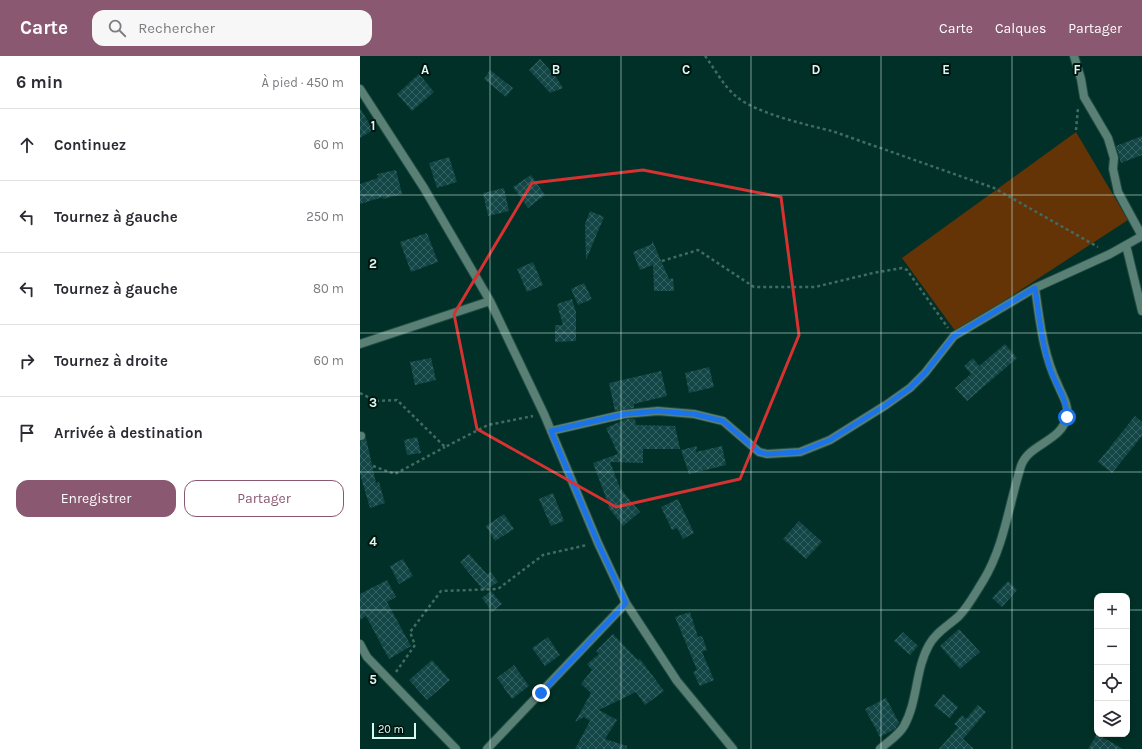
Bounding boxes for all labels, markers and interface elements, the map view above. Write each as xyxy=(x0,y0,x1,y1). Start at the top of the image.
search box xyxy=(92,10,372,46)
text: Carte xyxy=(20,17,68,39)
icon: search xyxy=(106,17,128,39)
text: Rechercher xyxy=(138,19,215,37)
text: Carte xyxy=(939,20,973,37)
text: Calques xyxy=(995,20,1046,37)
text: Partager xyxy=(1068,20,1122,37)
text: A xyxy=(421,62,429,77)
text: B xyxy=(552,62,560,77)
text: C xyxy=(682,62,690,77)
text: D xyxy=(812,62,821,77)
text: E xyxy=(942,62,950,77)
text: F xyxy=(1073,62,1081,77)
text: 6 min xyxy=(16,72,63,92)
text: À pied · 450 m xyxy=(262,75,344,90)
text: 1 xyxy=(371,118,375,133)
icon: ahead xyxy=(16,134,38,156)
text: Continuez xyxy=(54,136,126,154)
text: 60 m xyxy=(314,137,344,152)
icon: left xyxy=(16,206,38,228)
text: Tournez à gauche xyxy=(54,208,178,226)
text: 250 m xyxy=(306,209,344,224)
text: 2 xyxy=(369,256,377,271)
icon: left xyxy=(16,278,38,300)
text: Tournez à gauche xyxy=(54,280,178,298)
text: 80 m xyxy=(313,281,344,296)
icon: right xyxy=(16,350,38,372)
text: Tournez à droite xyxy=(54,352,168,370)
text: 60 m xyxy=(314,353,344,368)
text: 3 xyxy=(369,395,377,410)
route start xyxy=(1058,408,1076,426)
icon: arrive xyxy=(16,422,38,444)
text: Arrivée à destination xyxy=(54,424,203,442)
button: Enregistrer xyxy=(16,480,176,517)
button: Partager xyxy=(184,480,344,517)
text: 4 xyxy=(369,534,377,549)
map controls xyxy=(1094,593,1130,737)
button: + xyxy=(1094,593,1130,629)
button: − xyxy=(1094,629,1130,665)
button: locate xyxy=(1094,665,1130,701)
text: 5 xyxy=(369,672,377,687)
route end xyxy=(532,684,550,702)
button: layers xyxy=(1094,701,1130,737)
scale bar xyxy=(372,721,416,740)
text: 20 m xyxy=(378,723,404,736)

